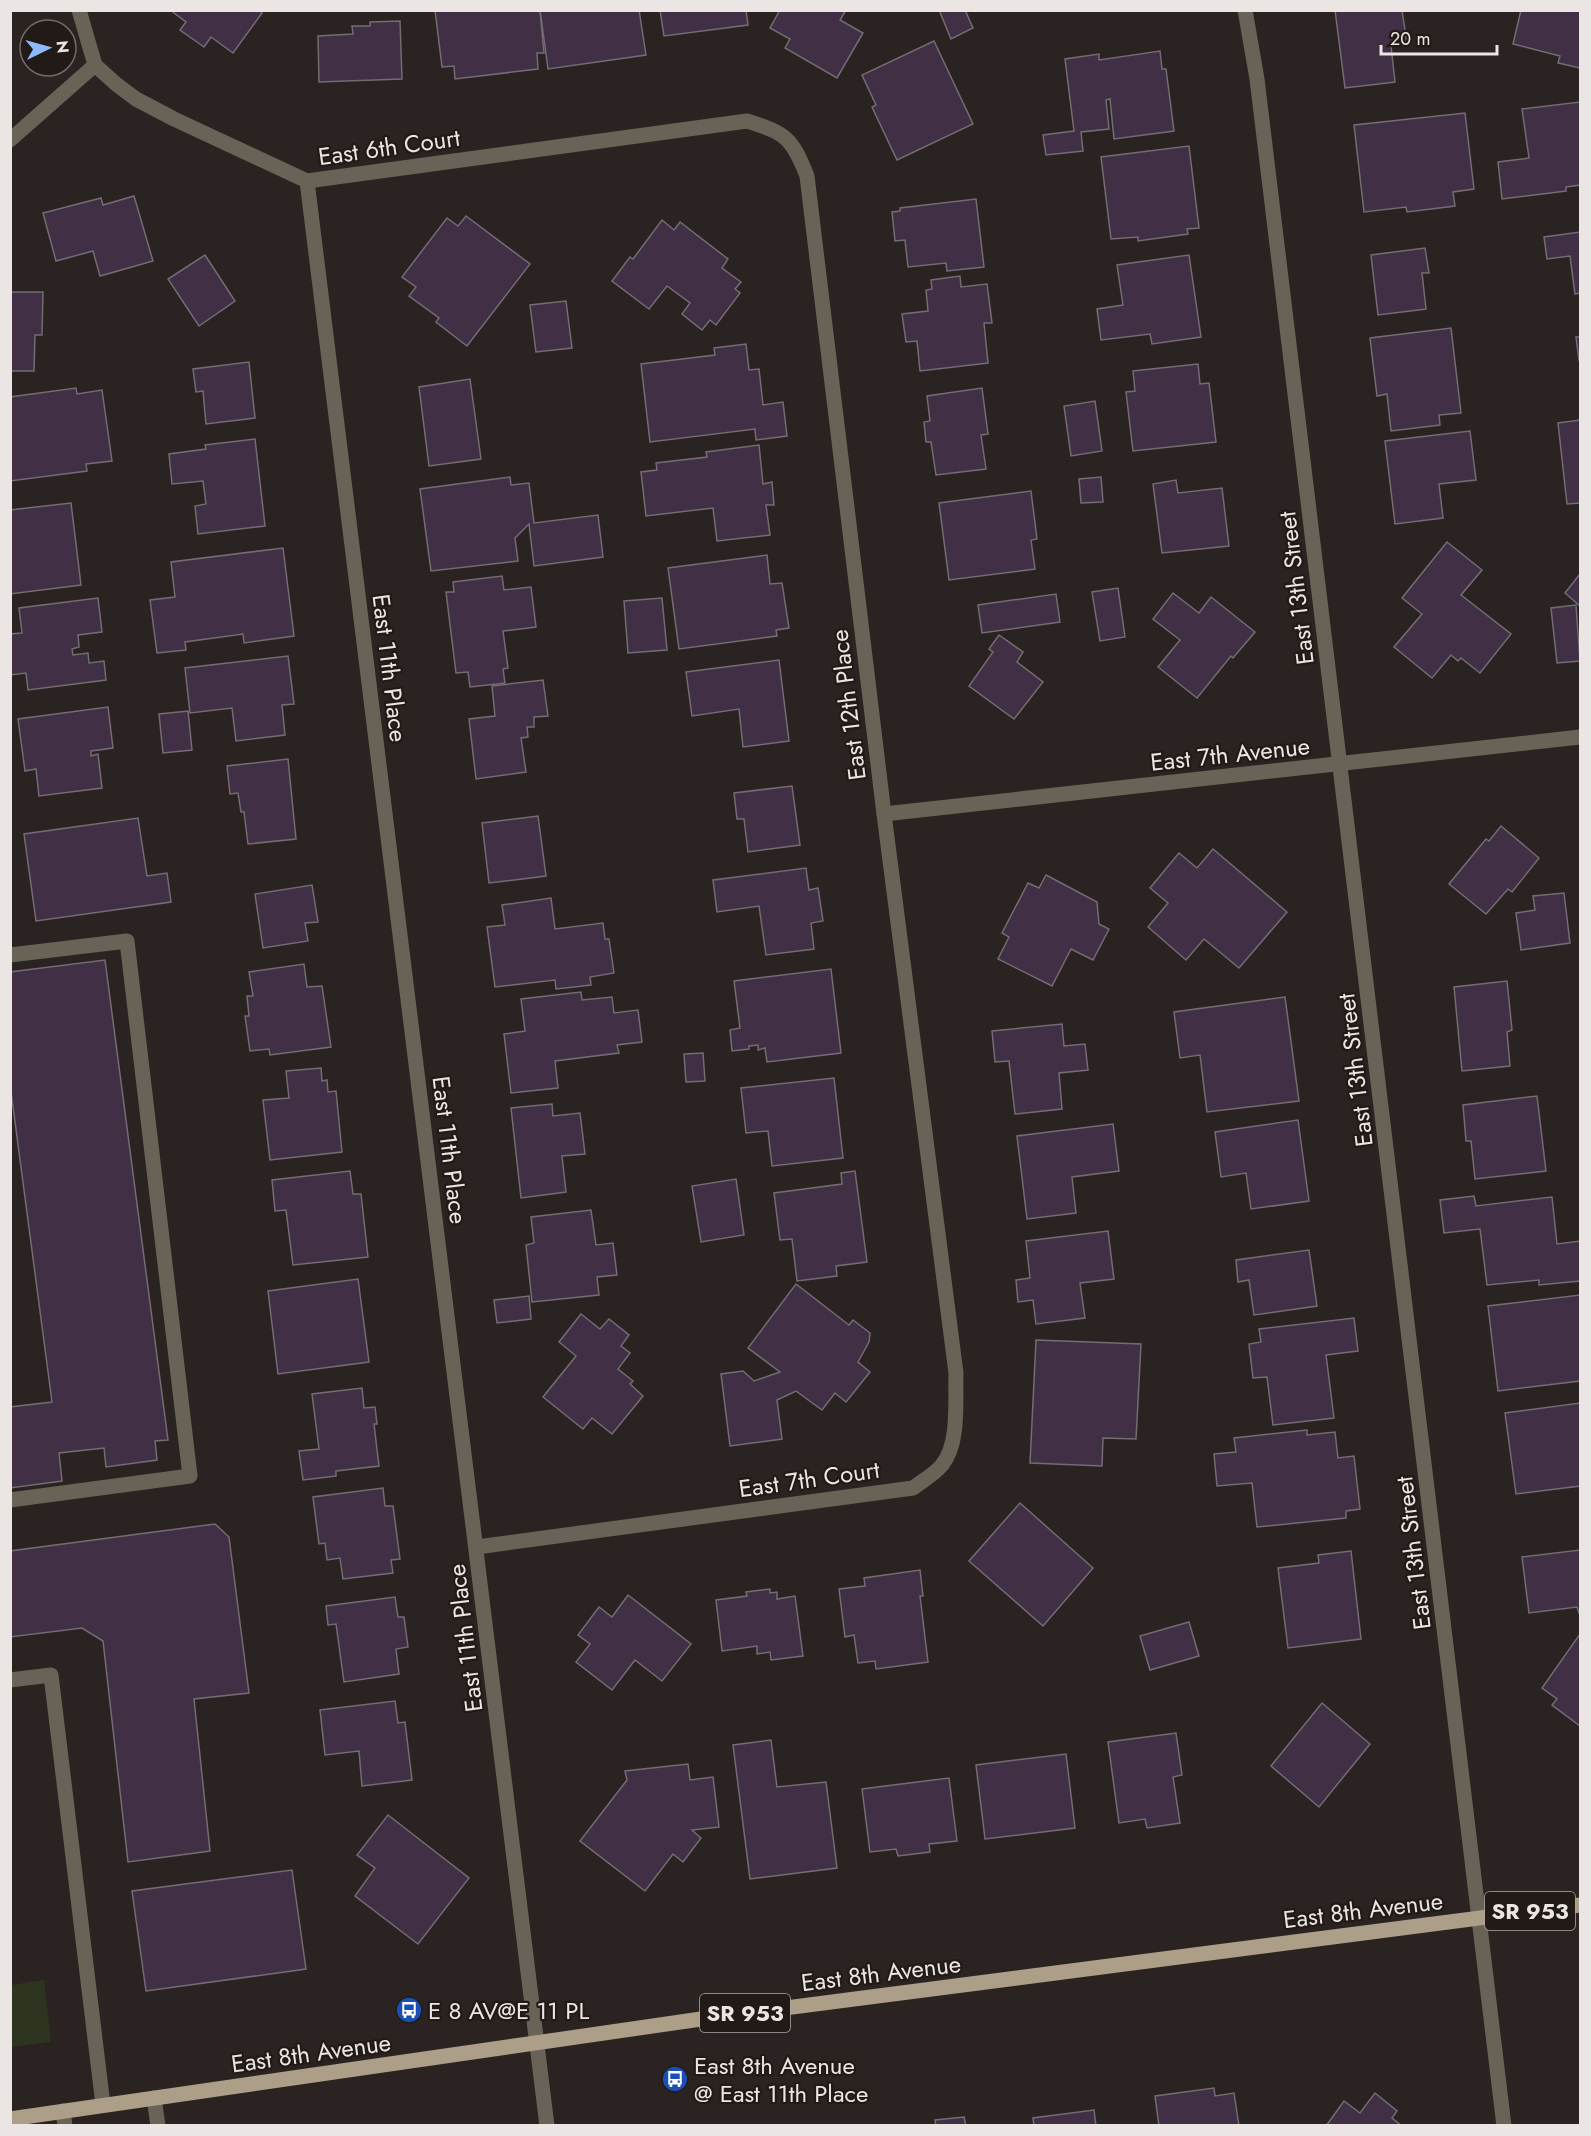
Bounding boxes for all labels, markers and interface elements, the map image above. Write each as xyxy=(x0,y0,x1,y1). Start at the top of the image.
north arrow xyxy=(18,18,78,78)
scale bar xyxy=(1381,18,1496,56)
text: 20 m xyxy=(1390,26,1430,52)
text: N xyxy=(50,39,74,54)
street label: East 6th Court xyxy=(316,120,462,174)
street label: East 13th Street xyxy=(1269,509,1323,667)
street label: East 11th Place xyxy=(364,592,416,744)
street label: East 12th Place xyxy=(821,628,875,782)
street label: East 7th Avenue xyxy=(1148,728,1312,780)
street label: East 13th Street xyxy=(1328,991,1382,1149)
street label: East 11th Place xyxy=(424,1074,476,1226)
street label: East 7th Court xyxy=(736,1452,882,1506)
street label: East 13th Street xyxy=(1386,1474,1440,1632)
street label: East 11th Place xyxy=(439,1562,491,1714)
street label: East 8th Avenue xyxy=(1281,1883,1445,1937)
road number: SR 953 xyxy=(1485,1892,1575,1930)
street label: East 8th Avenue xyxy=(799,1946,963,2000)
place label: E 8 AV@E 11 PL xyxy=(428,1993,589,2028)
road number: SR 953 xyxy=(700,1994,790,2032)
bus stop icon: E 8 AV@E 11 PL xyxy=(394,1995,424,2025)
street label: East 8th Avenue xyxy=(229,2024,393,2082)
place label: East 8th Avenue @ East 11th Place xyxy=(694,2048,868,2111)
bus stop icon: East 8th Avenue @ East 11th Place xyxy=(660,2064,690,2094)

